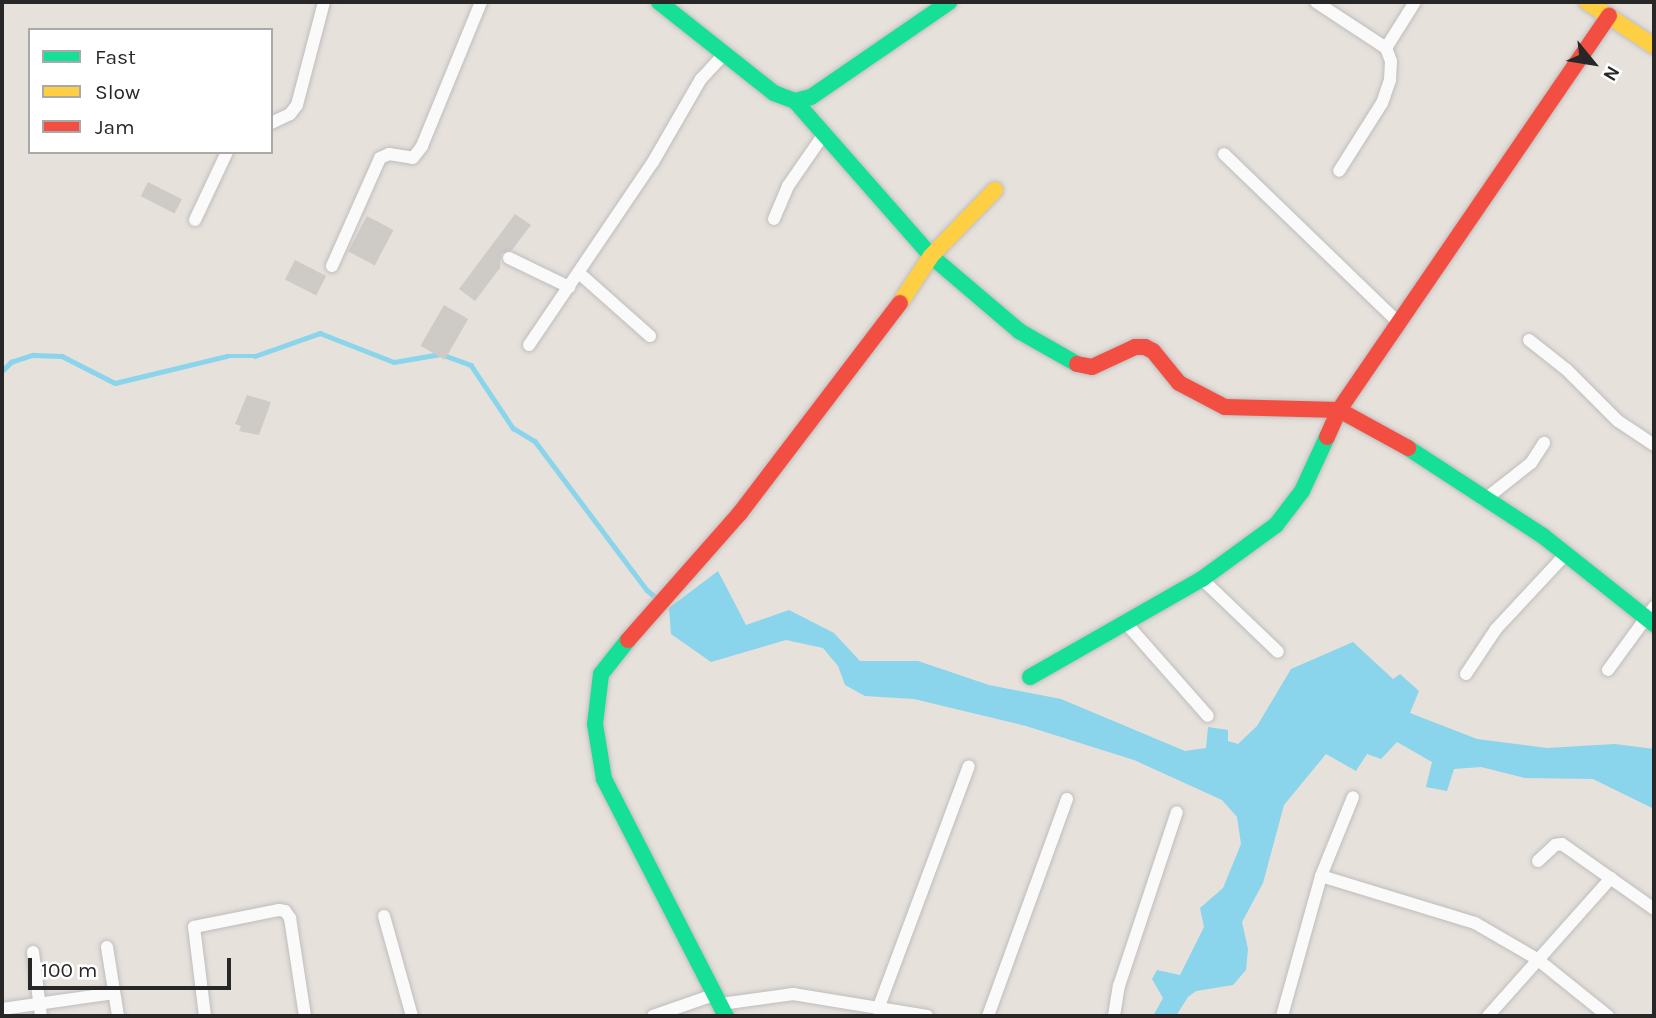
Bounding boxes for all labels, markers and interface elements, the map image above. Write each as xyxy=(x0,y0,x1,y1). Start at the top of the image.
legend xyxy=(28,28,273,154)
north arrow xyxy=(1558,28,1628,98)
text: Fast xyxy=(95,45,136,69)
text: N xyxy=(1598,62,1624,85)
text: Slow xyxy=(95,80,140,104)
text: Jam xyxy=(95,115,135,139)
scale bar xyxy=(32,944,234,988)
text: 100 m xyxy=(41,958,98,982)

